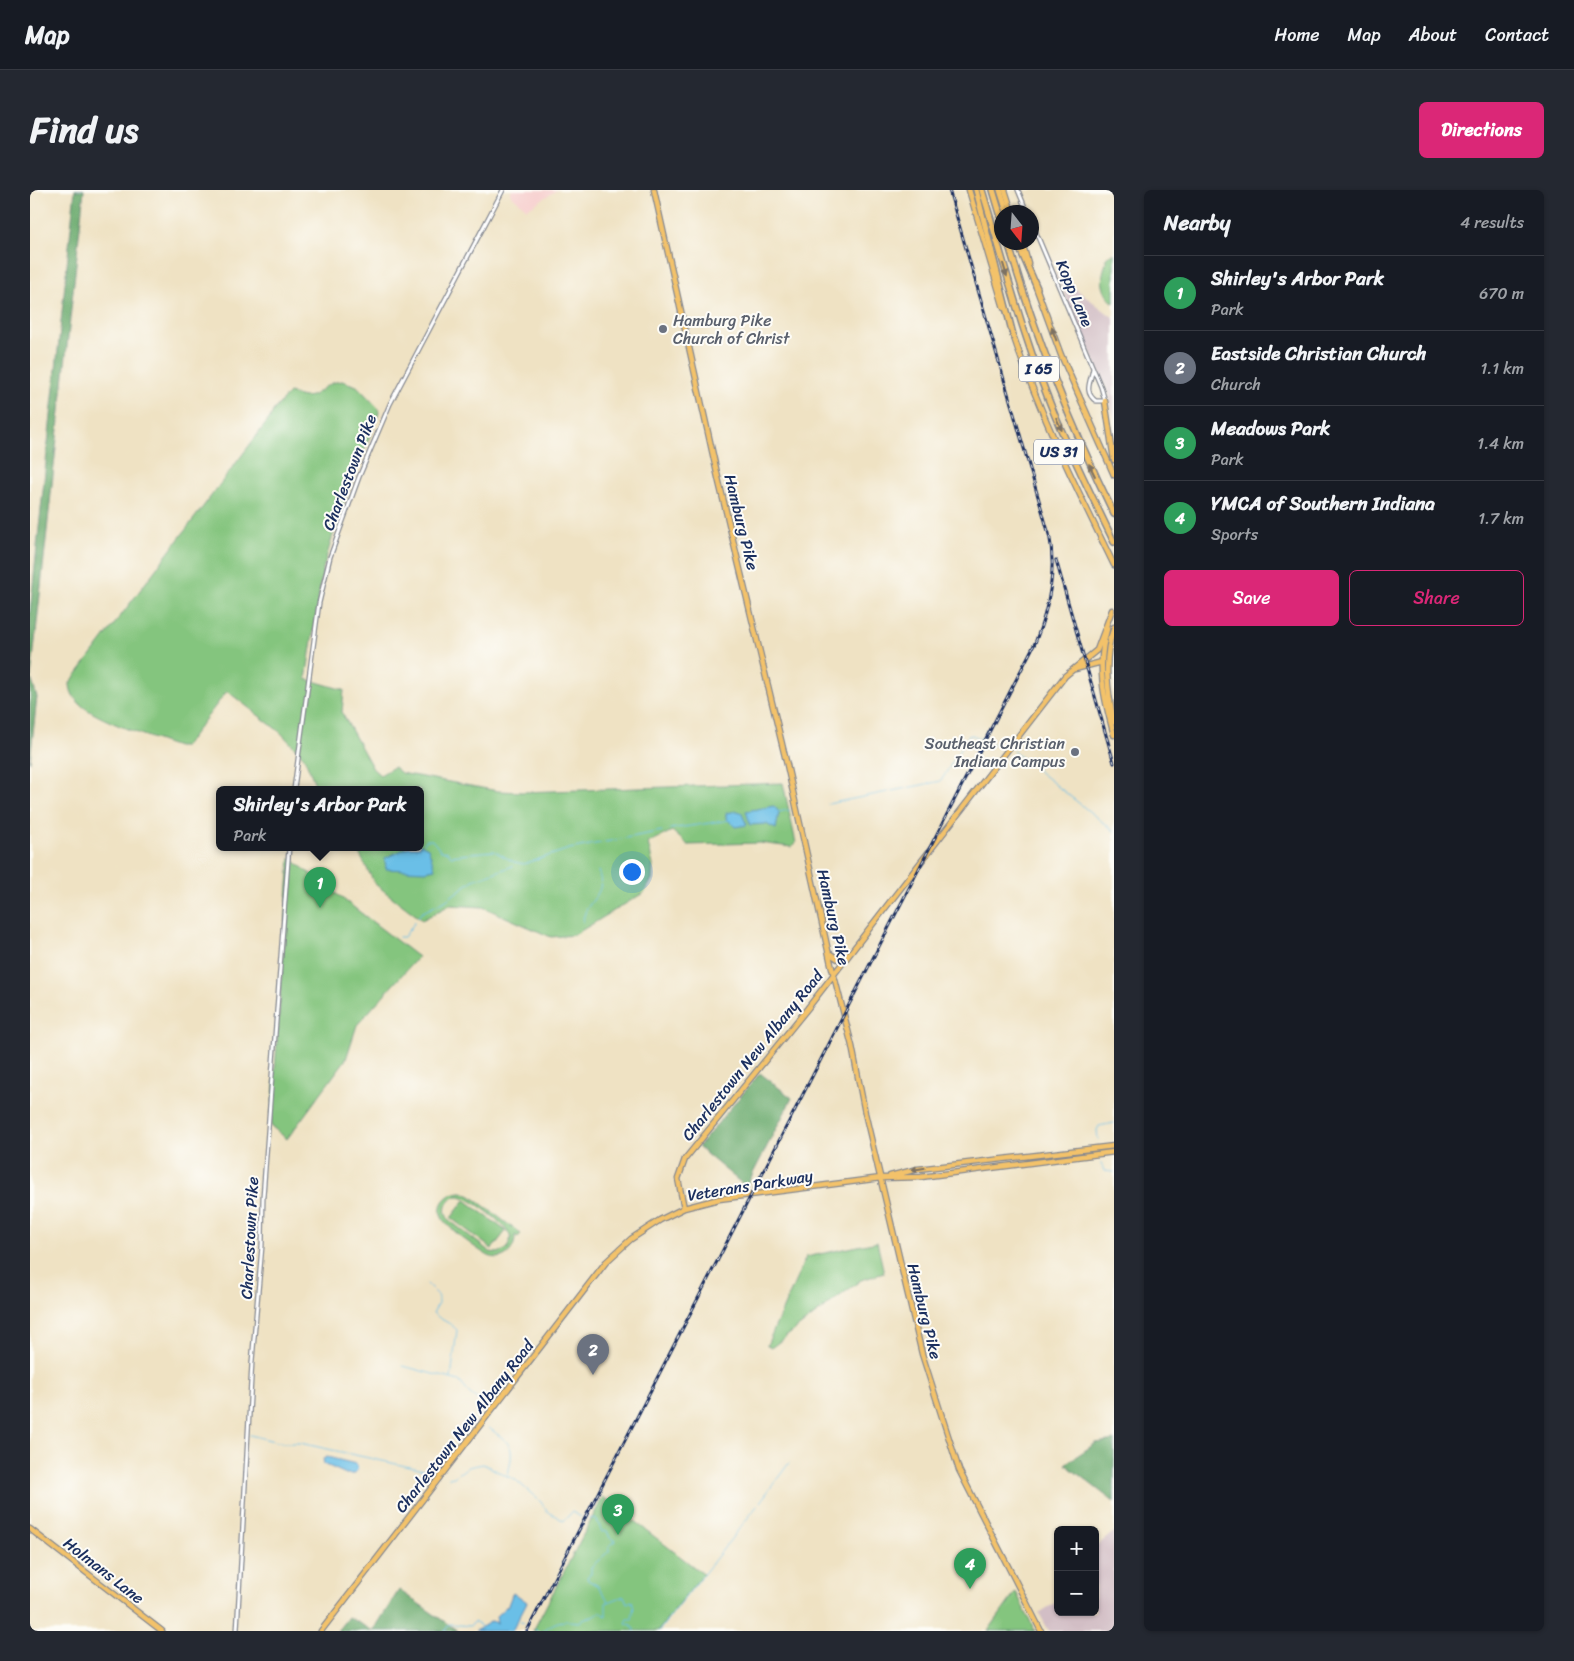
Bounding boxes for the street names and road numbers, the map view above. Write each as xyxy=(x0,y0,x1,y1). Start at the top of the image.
street label: Kopp Lane xyxy=(1047,255,1102,332)
road number: I 65 xyxy=(1019,356,1059,382)
street label: Charlestown Pike xyxy=(314,410,385,535)
road number: US 31 xyxy=(1034,440,1084,464)
street label: Hamburg Pike xyxy=(716,471,767,573)
street label: Hamburg Pike xyxy=(808,866,859,968)
street label: Charlestown New Albany Road xyxy=(674,962,832,1147)
street label: Veterans Parkway xyxy=(685,1161,816,1210)
street label: Charlestown Pike xyxy=(232,1176,267,1300)
street label: Hamburg Pike xyxy=(899,1260,950,1362)
street label: Charlestown New Albany Road xyxy=(387,1332,542,1519)
street label: Holmans Lane xyxy=(57,1529,151,1612)

